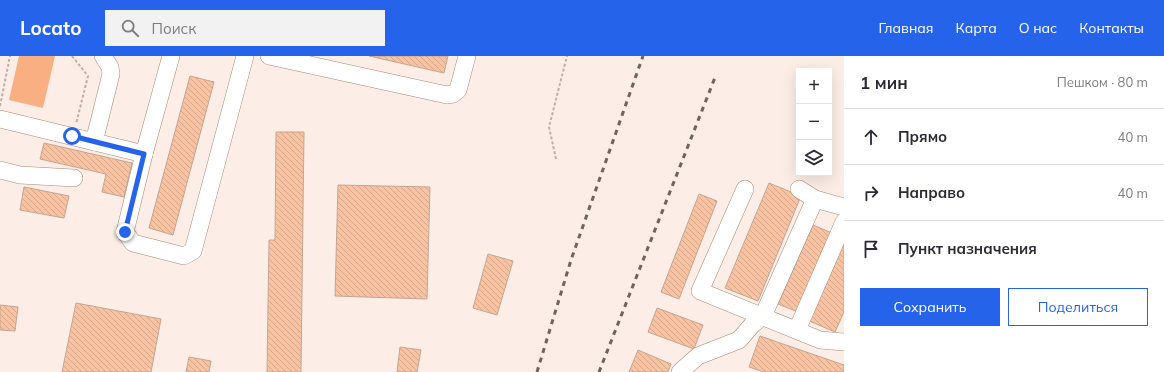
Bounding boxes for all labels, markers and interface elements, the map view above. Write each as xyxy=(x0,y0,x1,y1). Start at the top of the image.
search box xyxy=(105,10,385,46)
text: Locato xyxy=(20,16,81,40)
icon: search xyxy=(119,17,141,39)
text: Поиск xyxy=(151,19,196,38)
text: Главная xyxy=(879,19,934,37)
text: Карта xyxy=(956,19,997,37)
text: О нас xyxy=(1019,19,1057,37)
text: Контакты xyxy=(1079,19,1144,37)
map controls xyxy=(796,68,832,176)
button: + xyxy=(796,68,832,104)
text: 1 мин xyxy=(860,72,908,93)
text: Пешком · 80 m xyxy=(1057,74,1148,90)
button: − xyxy=(796,104,832,140)
icon: ahead xyxy=(860,126,882,148)
route start xyxy=(63,127,81,145)
text: Прямо xyxy=(898,127,947,146)
text: 40 m xyxy=(1118,129,1148,145)
button: layers xyxy=(796,140,832,176)
icon: right xyxy=(860,182,882,204)
text: Направо xyxy=(898,183,965,202)
text: 40 m xyxy=(1118,185,1148,201)
route end xyxy=(116,223,134,241)
icon: arrive xyxy=(860,238,882,260)
text: Пункт назначения xyxy=(898,239,1037,258)
button: Сохранить xyxy=(860,288,1000,326)
button: Поделиться xyxy=(1008,288,1148,326)

